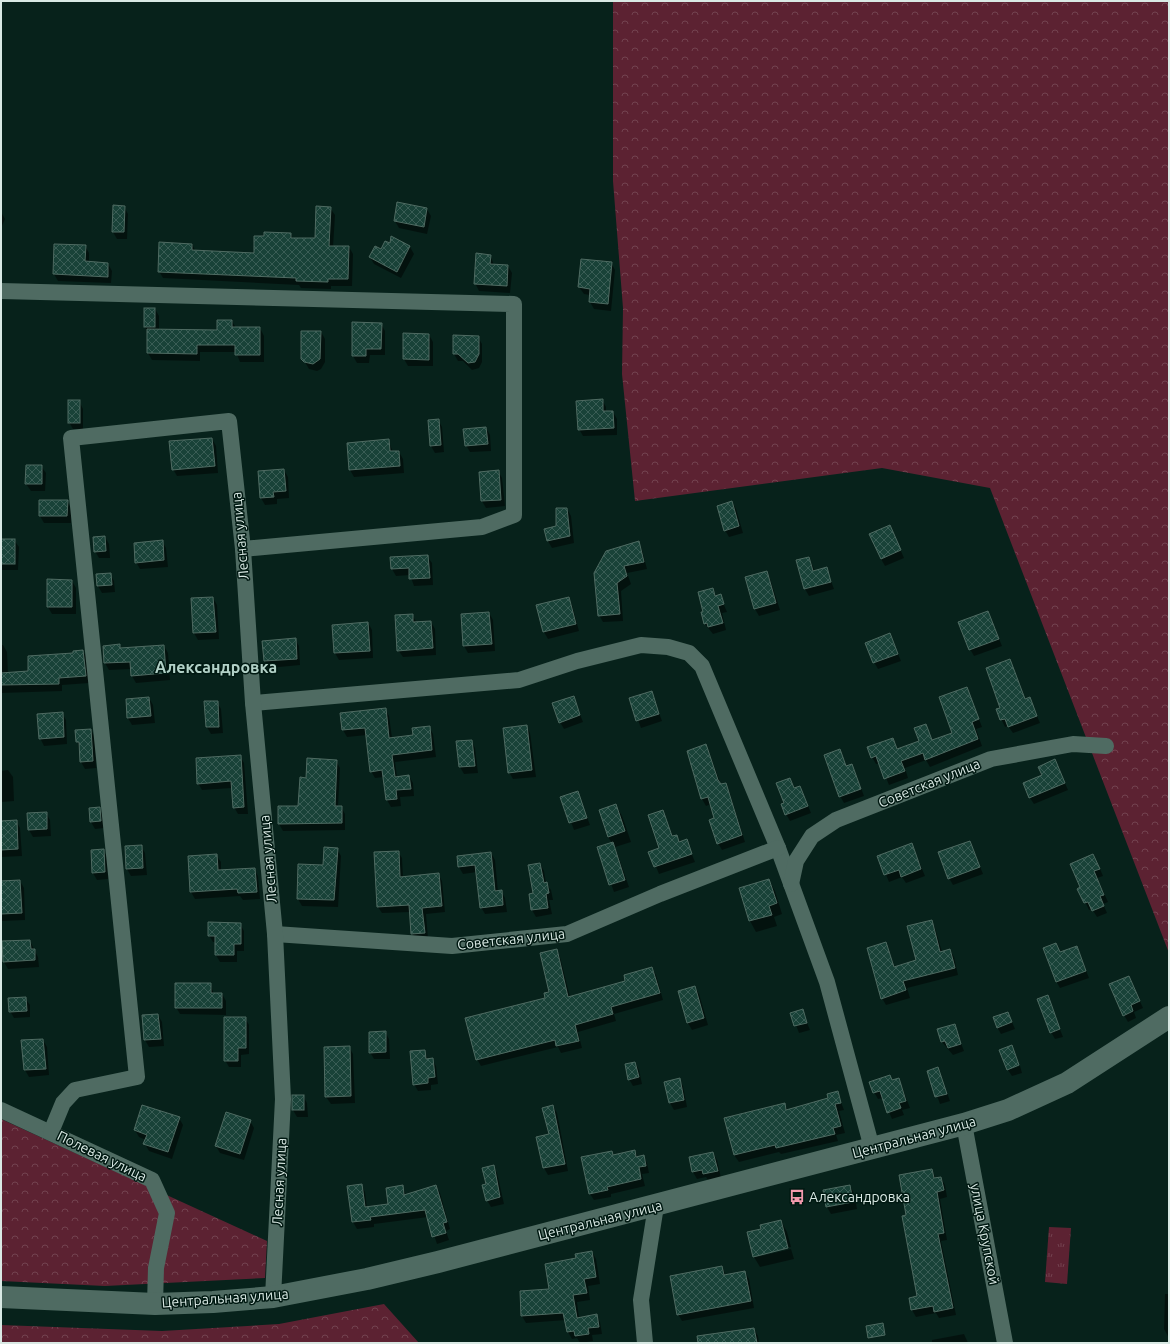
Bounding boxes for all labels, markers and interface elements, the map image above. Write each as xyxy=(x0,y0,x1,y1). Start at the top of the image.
street label: Лесная улица xyxy=(228,491,252,581)
district label: Александровка xyxy=(155,658,277,676)
street label: Советская улица xyxy=(876,755,982,811)
street label: Лесная улица xyxy=(256,814,280,904)
street label: Советская улица xyxy=(456,925,566,953)
street label: Центральная улица xyxy=(850,1113,978,1161)
street label: Полевая улица xyxy=(55,1127,149,1185)
street label: Лесная улица xyxy=(269,1137,289,1227)
street label: улица Крупской xyxy=(967,1182,1003,1286)
bus stop icon: Александровка xyxy=(788,1188,806,1206)
place label: Александровка xyxy=(809,1189,910,1205)
street label: Центральная улица xyxy=(536,1197,664,1243)
street label: Центральная улица xyxy=(161,1286,289,1310)

